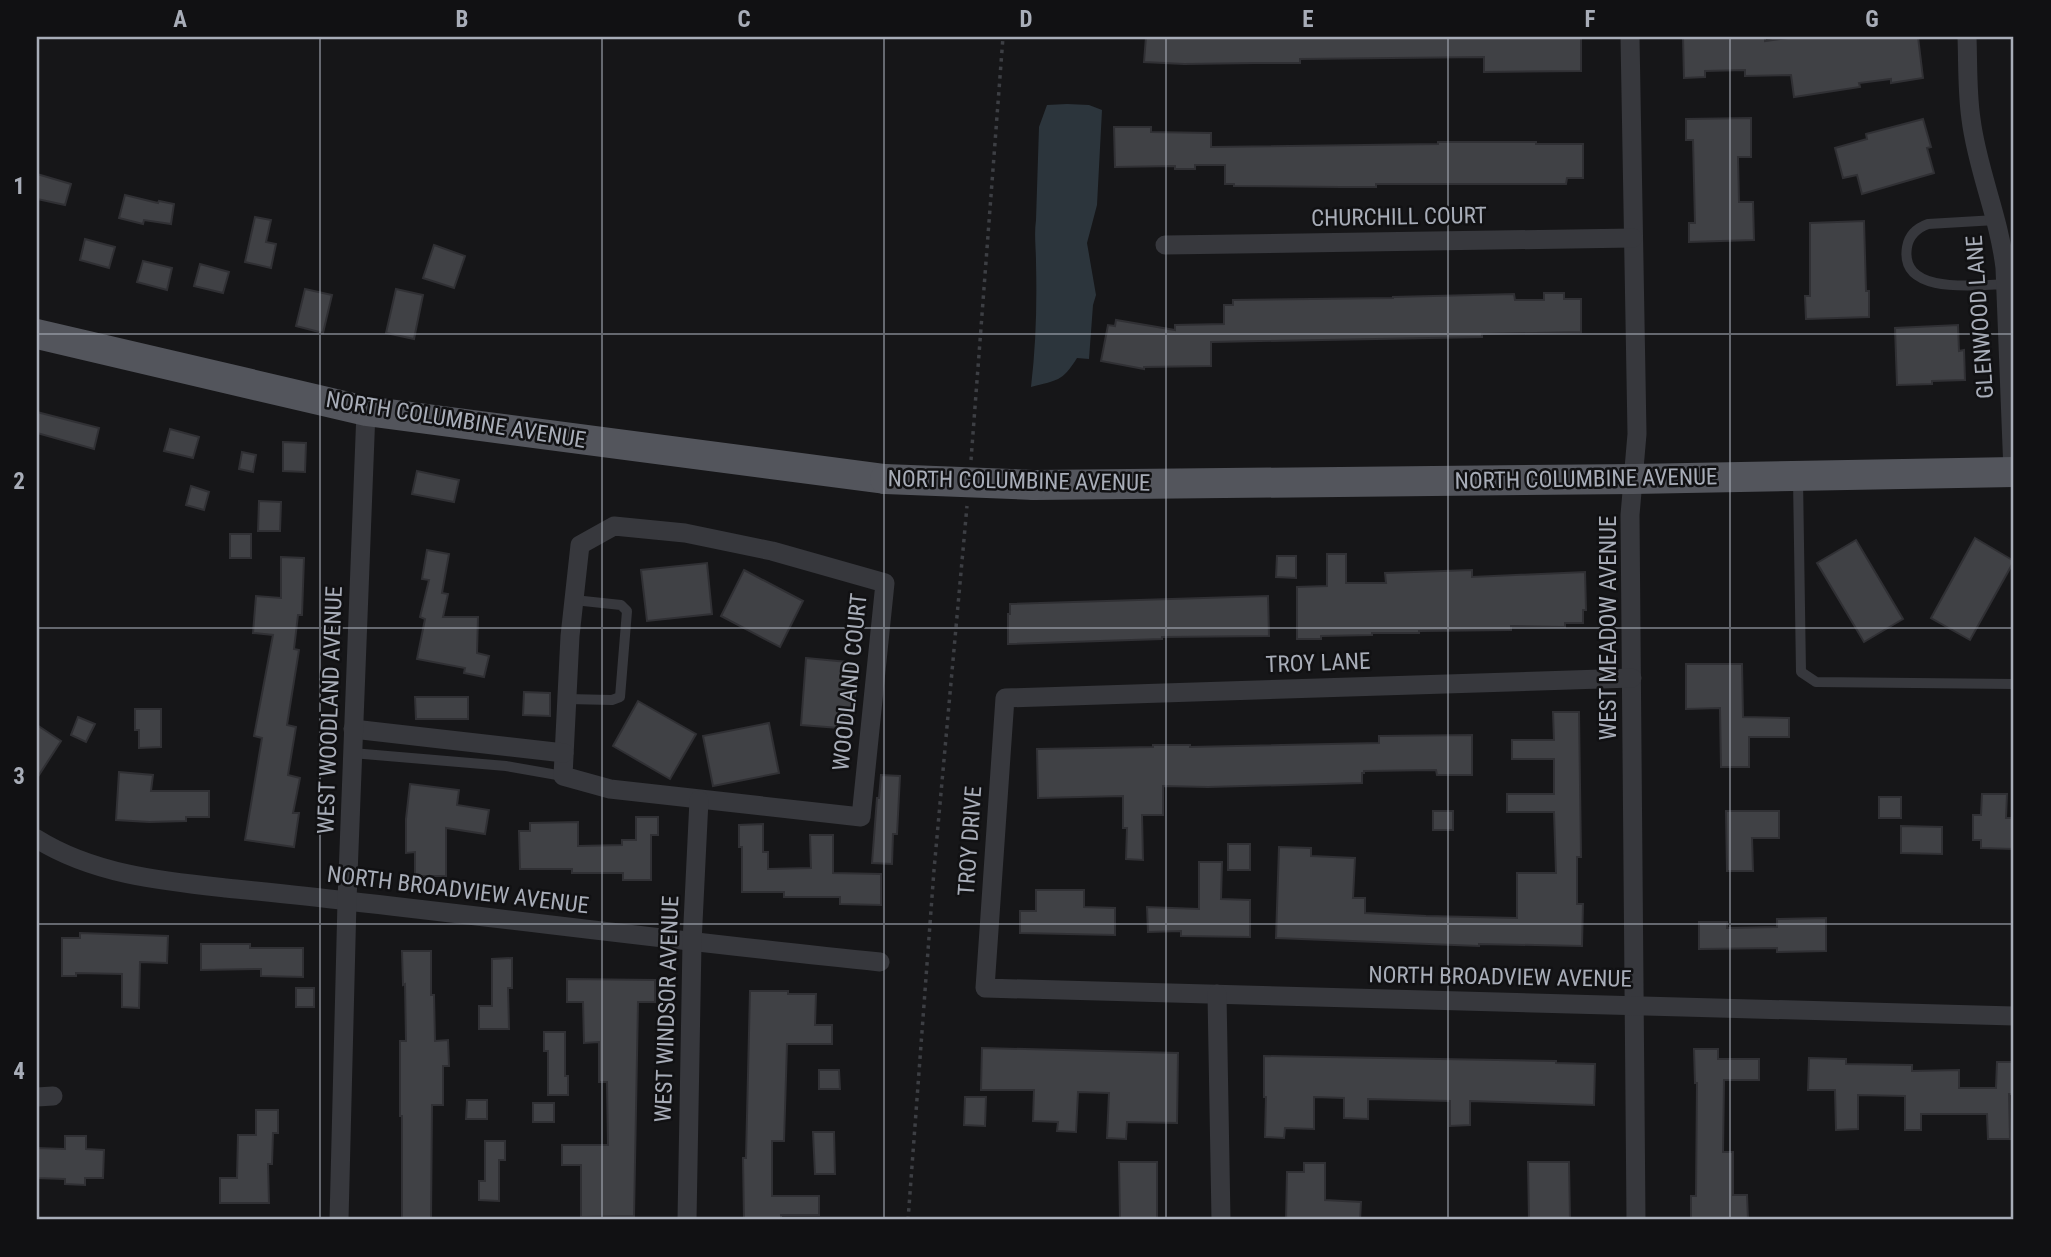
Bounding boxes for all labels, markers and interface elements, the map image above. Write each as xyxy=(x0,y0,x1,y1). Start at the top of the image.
text: A xyxy=(173,6,187,33)
text: B xyxy=(456,6,468,33)
text: C xyxy=(737,6,751,33)
text: D xyxy=(1020,6,1033,33)
text: E xyxy=(1302,6,1314,33)
text: F xyxy=(1585,6,1596,33)
text: G xyxy=(1865,6,1879,33)
text: 1 xyxy=(13,173,25,200)
street label: CHURCHILL COURT xyxy=(1311,202,1487,232)
street label: GLENWOOD LANE xyxy=(1961,234,1999,400)
street label: NORTH COLUMBINE AVENUE xyxy=(324,386,588,454)
street label: NORTH COLUMBINE AVENUE xyxy=(1454,463,1718,495)
street label: NORTH COLUMBINE AVENUE xyxy=(887,465,1151,497)
text: 2 xyxy=(13,468,25,495)
street label: WEST MEADOW AVENUE xyxy=(1595,516,1622,740)
street label: WEST WOODLAND AVENUE xyxy=(312,585,348,835)
street label: WOODLAND COURT xyxy=(827,592,873,772)
street label: TROY LANE xyxy=(1265,648,1371,678)
text: 3 xyxy=(13,763,25,790)
street label: TROY DRIVE xyxy=(953,785,987,897)
street label: NORTH BROADVIEW AVENUE xyxy=(326,861,590,919)
street label: WEST WINDSOR AVENUE xyxy=(650,895,684,1123)
street label: NORTH BROADVIEW AVENUE xyxy=(1368,961,1632,993)
text: 4 xyxy=(13,1058,25,1085)

